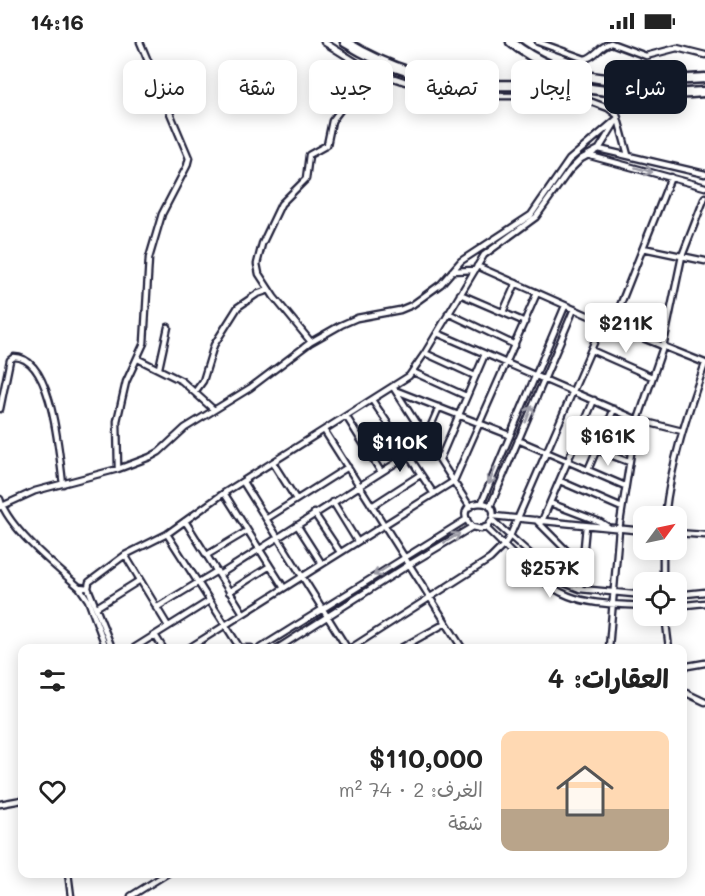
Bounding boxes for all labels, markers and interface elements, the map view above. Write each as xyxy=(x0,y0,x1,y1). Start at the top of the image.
text: 14:16 xyxy=(30,7,84,36)
chip: منزل xyxy=(123,60,206,114)
chip: شقة xyxy=(218,60,297,114)
chip: جديد xyxy=(309,60,393,114)
chip: تصفية xyxy=(405,60,499,114)
chip: إيجار xyxy=(511,60,592,114)
chip: شراء xyxy=(604,60,687,114)
one-way arrow xyxy=(634,165,653,177)
pin: $211K xyxy=(584,303,668,354)
text: $211K xyxy=(599,309,653,335)
one-way arrow xyxy=(524,405,535,424)
pin: $161K xyxy=(566,416,650,467)
pin: $110K xyxy=(358,422,442,473)
text: $161K xyxy=(580,422,636,448)
text: $110K xyxy=(372,428,428,454)
one-way arrow xyxy=(486,466,497,484)
north arrow xyxy=(633,506,687,560)
map controls xyxy=(633,506,687,626)
one-way arrow xyxy=(443,532,460,544)
pin: $257K xyxy=(508,548,592,599)
text: $257K xyxy=(520,554,580,580)
one-way arrow xyxy=(373,566,390,578)
button: locate xyxy=(633,572,687,626)
text: العقارات: 4 xyxy=(548,661,669,695)
icon: filters xyxy=(36,664,69,697)
text: $110,000 xyxy=(369,741,483,775)
icon: home xyxy=(549,755,621,827)
icon: heart xyxy=(36,775,69,808)
text: الغرف: 2 · 74 m² xyxy=(339,776,483,802)
text: شقة xyxy=(448,809,483,835)

